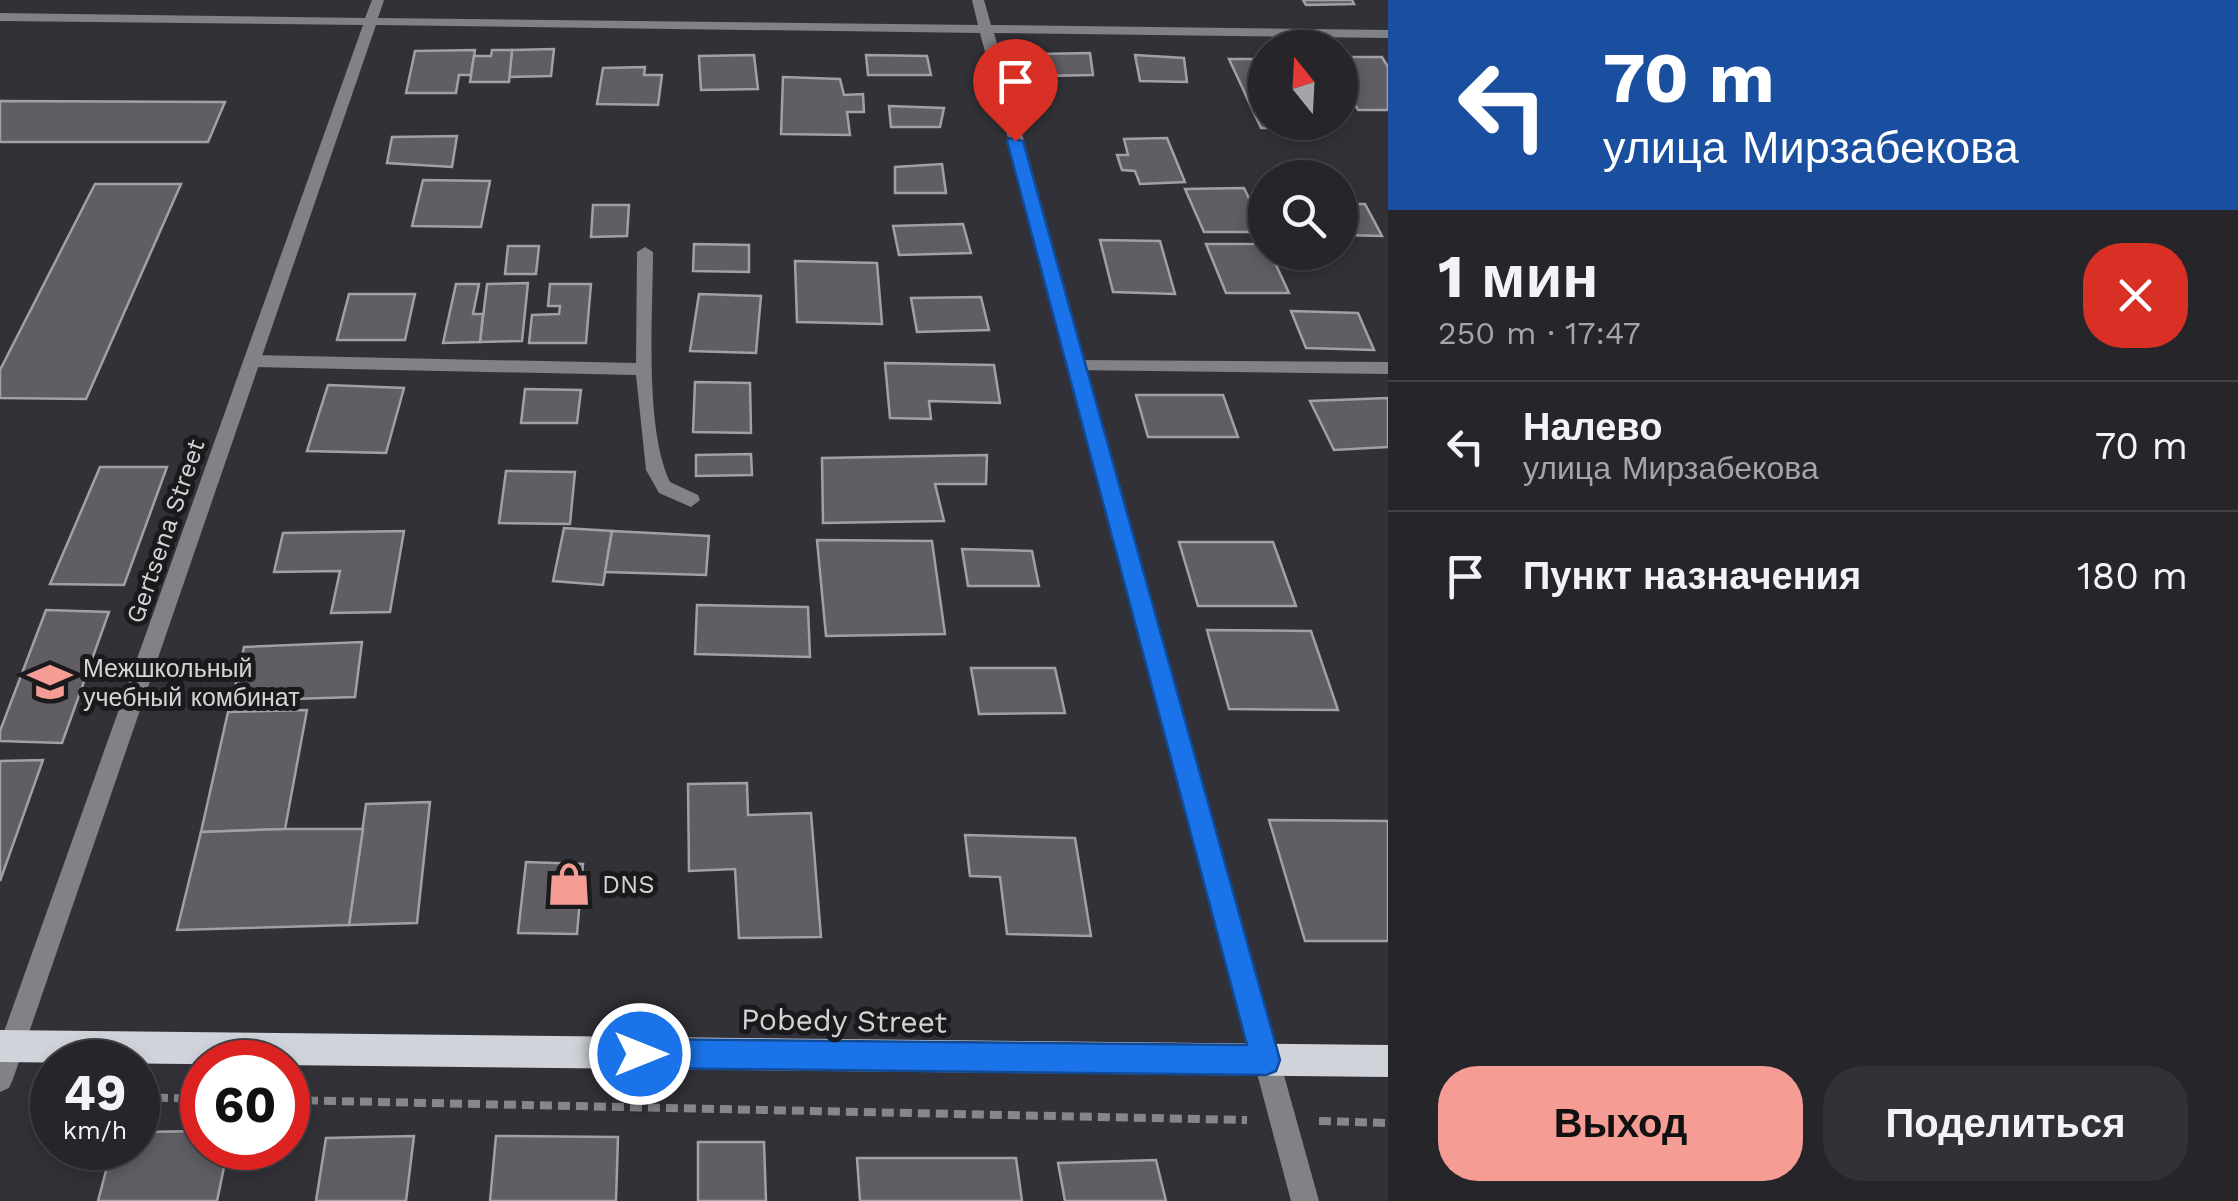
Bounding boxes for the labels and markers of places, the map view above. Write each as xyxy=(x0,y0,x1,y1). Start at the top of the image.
pin xyxy=(973,39,1058,142)
place label: Межшкольный учебный комбинат xyxy=(83,654,300,712)
school or university icon: Межшкольный учебный комбинат xyxy=(26,658,74,706)
shop icon: DNS xyxy=(545,860,593,908)
place label: DNS xyxy=(602,870,654,899)

